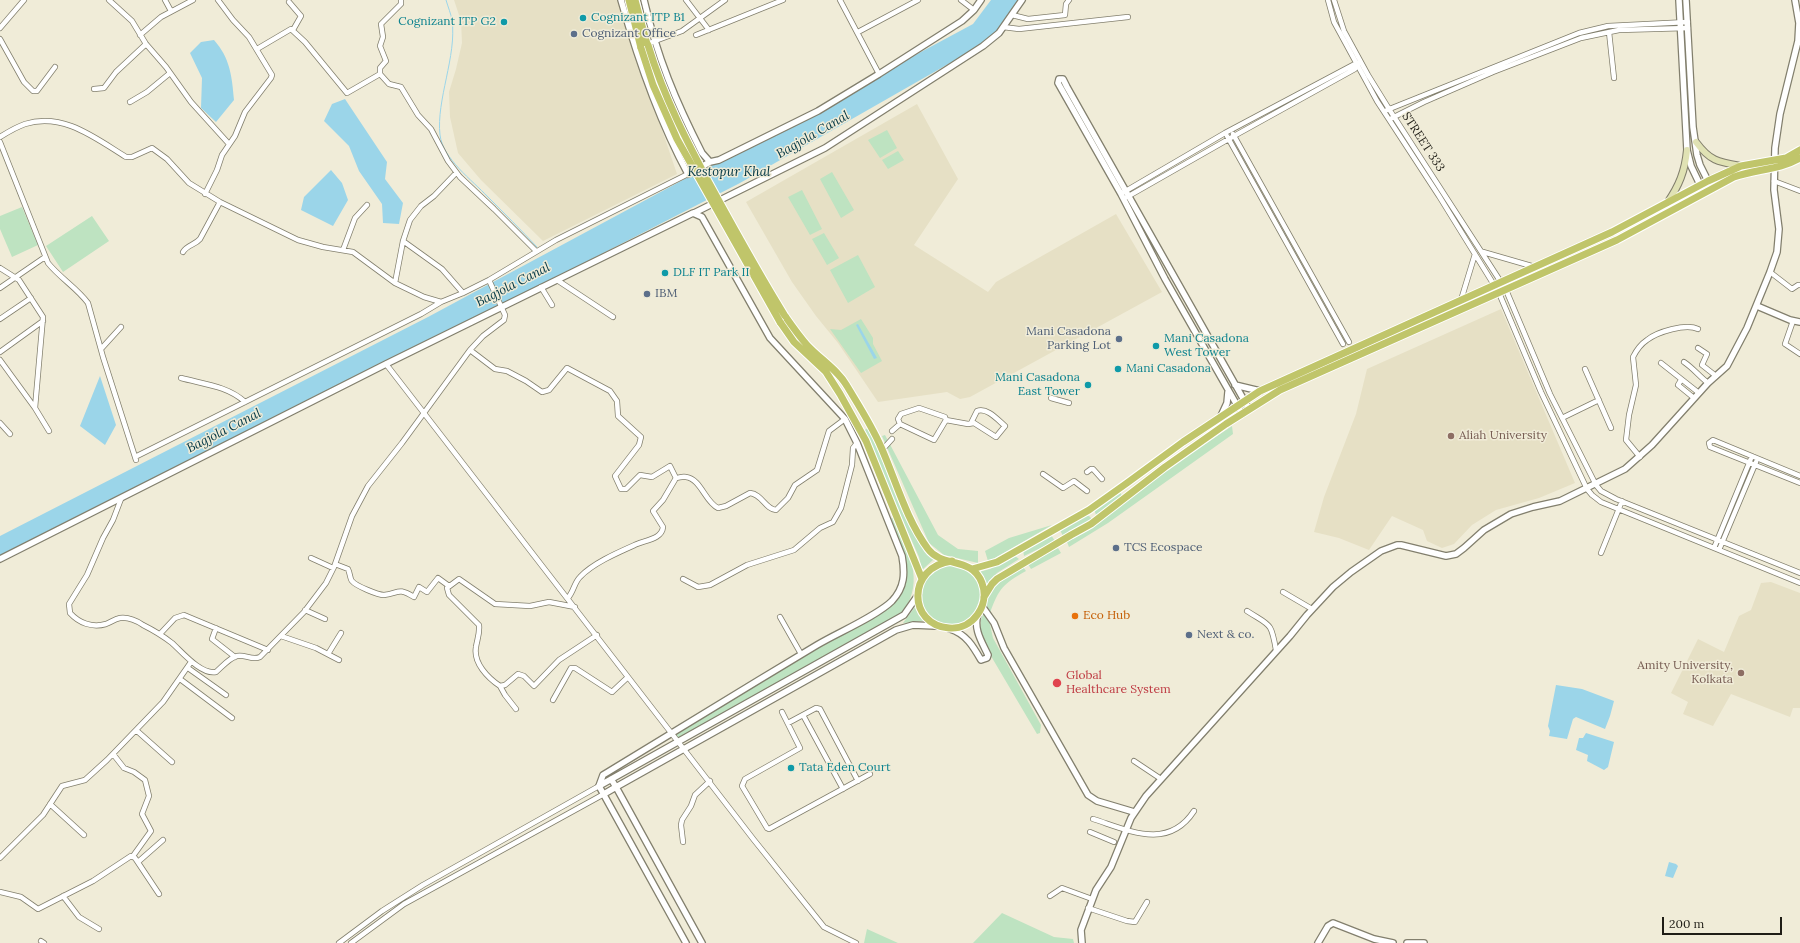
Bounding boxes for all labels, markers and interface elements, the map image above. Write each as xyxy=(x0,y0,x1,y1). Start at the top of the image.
place label: Cognizant ITP B1 xyxy=(591,11,685,25)
marker: Cognizant ITP B1 xyxy=(578,13,588,23)
place label: Cognizant ITP G2 xyxy=(398,15,496,29)
marker: Cognizant ITP G2 xyxy=(499,17,509,27)
place label: Cognizant Office xyxy=(582,27,676,41)
marker: Cognizant Office xyxy=(569,29,579,39)
water label: Bagjola Canal xyxy=(774,108,852,162)
street label: STREET 333 xyxy=(1398,110,1448,174)
water label: Kestopur Khal xyxy=(688,164,770,180)
water label: Bagjola Canal xyxy=(473,260,553,310)
place label: DLF IT Park II xyxy=(673,266,750,280)
marker: DLF IT Park II xyxy=(660,268,670,278)
place label: IBM xyxy=(655,287,677,301)
marker: IBM xyxy=(642,289,652,299)
place label: Mani Casadona Parking Lot xyxy=(1026,325,1111,353)
place label: Mani Casadona West Tower xyxy=(1164,332,1249,360)
marker: Mani Casadona Parking Lot xyxy=(1114,334,1124,344)
marker: Mani Casadona West Tower xyxy=(1151,341,1161,351)
place label: Mani Casadona xyxy=(1126,362,1211,376)
marker: Mani Casadona xyxy=(1113,364,1123,374)
place label: Mani Casadona East Tower xyxy=(995,371,1080,399)
marker: Mani Casadona East Tower xyxy=(1083,380,1093,390)
water label: Bagjola Canal xyxy=(184,406,264,456)
place label: Aliah University xyxy=(1459,429,1547,443)
marker: Aliah University xyxy=(1446,431,1456,441)
place label: TCS Ecospace xyxy=(1124,541,1203,555)
marker: TCS Ecospace xyxy=(1111,543,1121,553)
place label: Eco Hub xyxy=(1083,609,1130,623)
marker: Eco Hub xyxy=(1070,611,1080,621)
place label: Next & co. xyxy=(1197,628,1254,642)
marker: Next & co. xyxy=(1184,630,1194,640)
place label: Amity University, Kolkata xyxy=(1637,659,1733,687)
marker: Amity University, Kolkata xyxy=(1736,668,1746,678)
place label: Global Healthcare System xyxy=(1066,669,1171,697)
marker: Global Healthcare System xyxy=(1051,677,1063,689)
place label: Tata Eden Court xyxy=(799,761,891,775)
marker: Tata Eden Court xyxy=(786,763,796,773)
scale bar xyxy=(1664,909,1784,935)
text: 200 m xyxy=(1669,916,1704,931)

